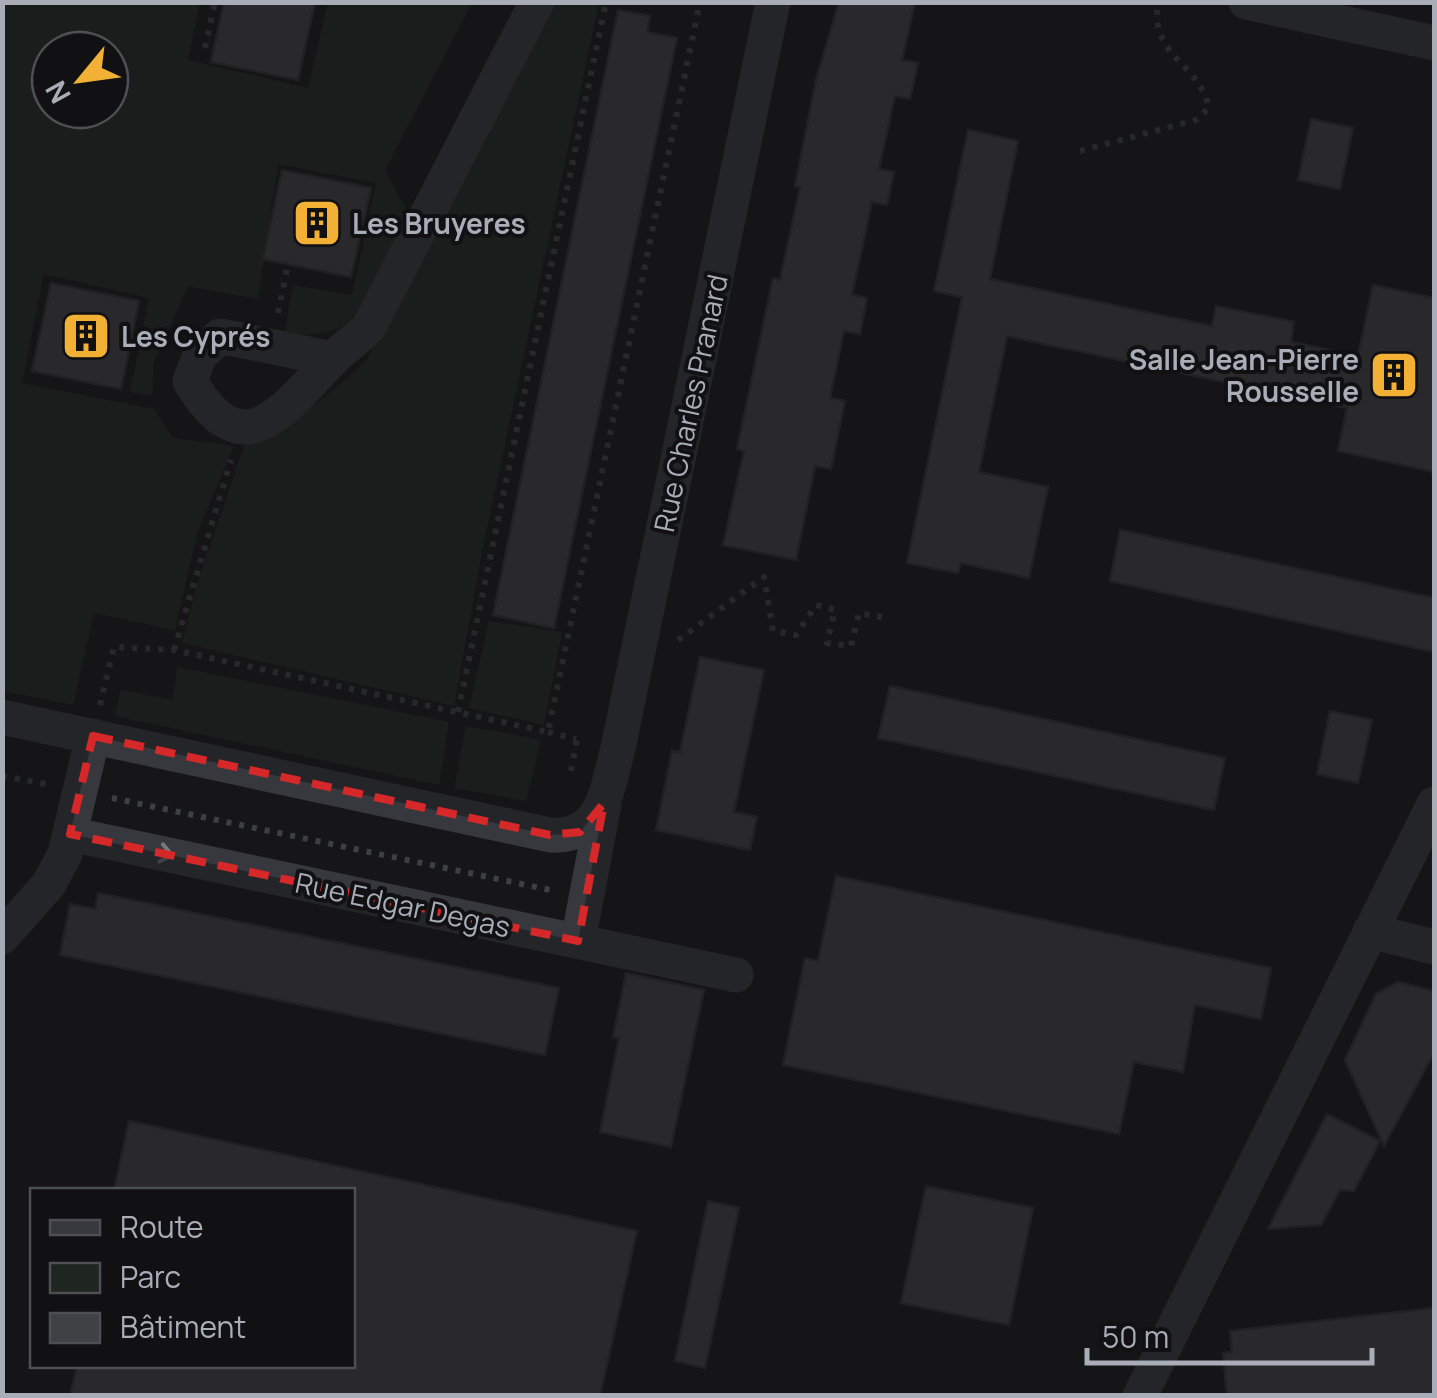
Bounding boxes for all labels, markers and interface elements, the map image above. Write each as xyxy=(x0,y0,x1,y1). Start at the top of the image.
north arrow xyxy=(30,30,130,130)
text: N xyxy=(36,75,79,111)
building icon: Les Bruyeres xyxy=(291,197,343,249)
place label: Les Bruyeres xyxy=(352,204,526,242)
street label: Rue Charles Pranard xyxy=(644,271,736,535)
building icon: Les Cyprés xyxy=(60,310,112,362)
place label: Les Cyprés xyxy=(121,317,270,355)
place label: Salle Jean-Pierre Rousselle xyxy=(1129,340,1359,410)
building icon: Salle Jean-Pierre Rousselle xyxy=(1368,349,1420,401)
one-way arrow xyxy=(157,842,174,863)
street label: Rue Edgar Degas xyxy=(292,863,514,945)
legend xyxy=(30,1188,355,1368)
text: Route xyxy=(120,1206,203,1247)
text: Parc xyxy=(120,1256,181,1297)
scale bar xyxy=(1087,1303,1372,1365)
text: Bâtiment xyxy=(120,1306,246,1347)
text: 50 m xyxy=(1102,1316,1169,1357)

